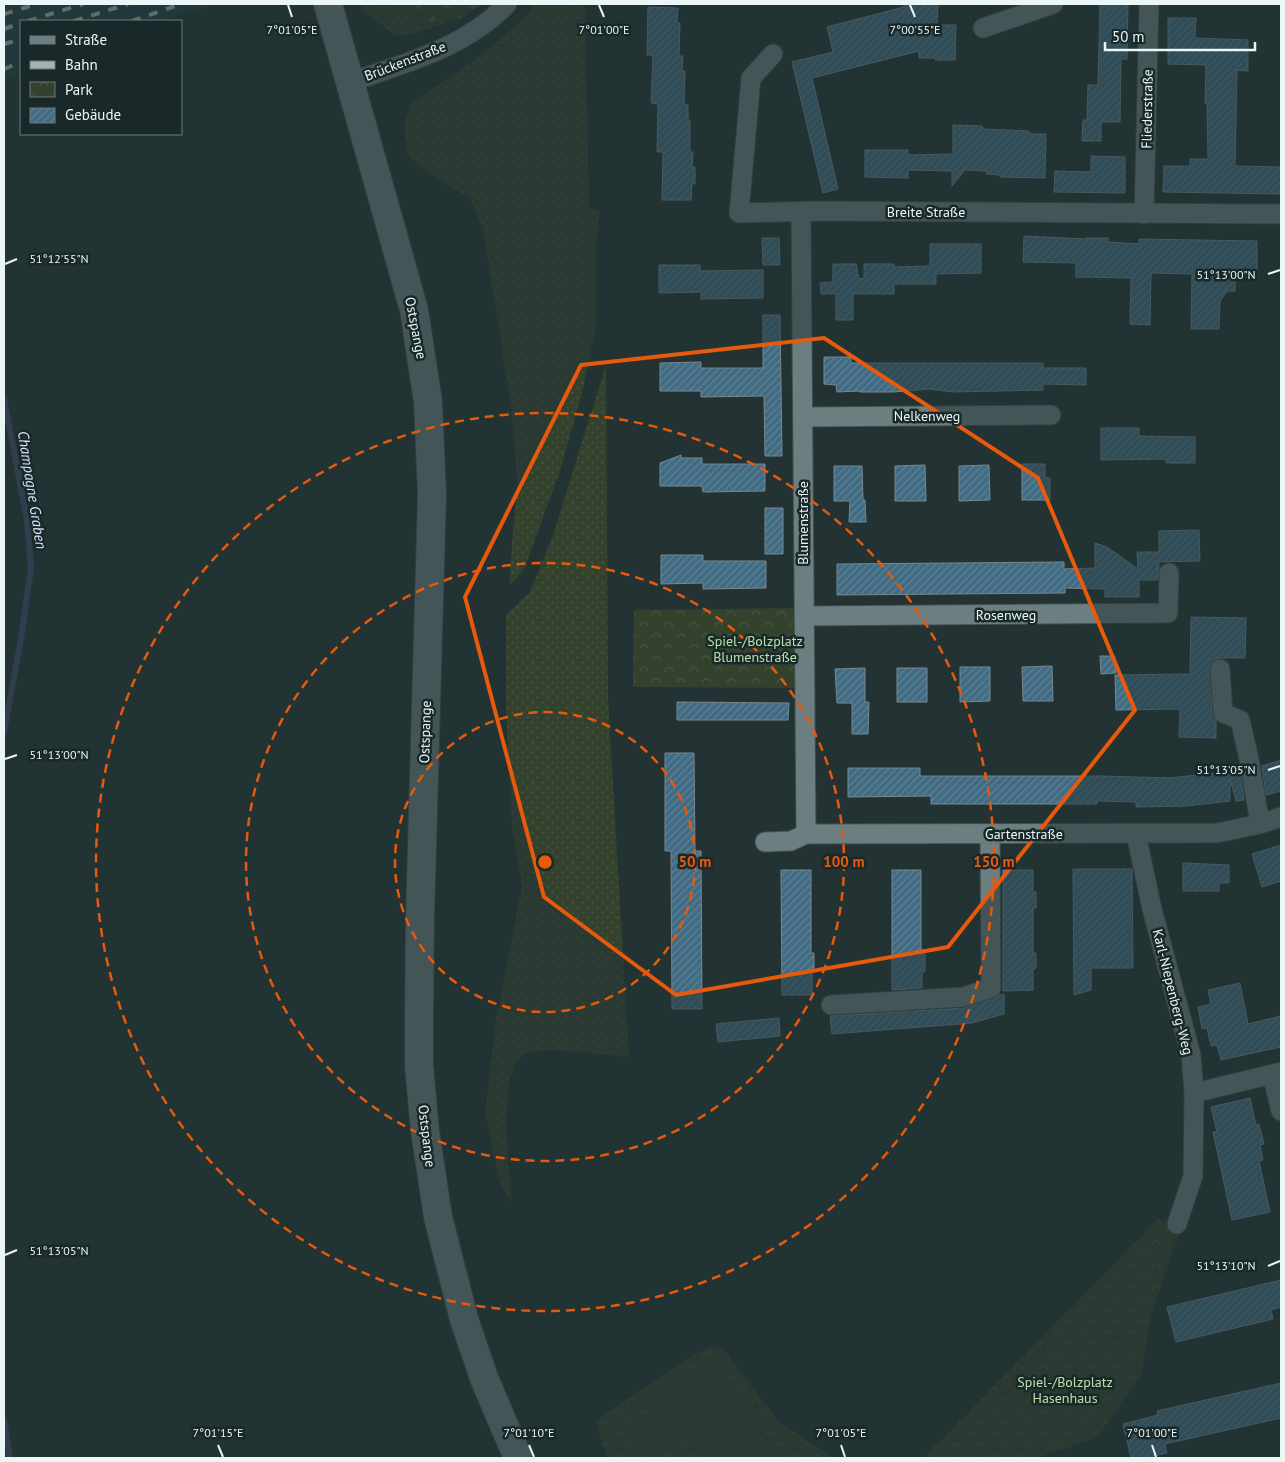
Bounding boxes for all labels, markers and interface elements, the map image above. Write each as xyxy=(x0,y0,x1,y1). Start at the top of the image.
legend xyxy=(20,20,182,135)
scale bar xyxy=(1105,20,1255,52)
text: 7°01'05"E xyxy=(267,22,317,37)
text: 7°01'00"E xyxy=(579,22,629,37)
text: 7°00'55"E xyxy=(890,22,940,37)
text: 50 m xyxy=(1112,27,1145,46)
text: Straße xyxy=(65,30,107,49)
street label: Brückenstraße xyxy=(362,37,448,85)
text: Bahn xyxy=(65,55,98,74)
street label: Fliederstraße xyxy=(1137,69,1157,149)
text: Park xyxy=(65,80,93,99)
text: Gebäude xyxy=(65,105,121,124)
street label: Breite Straße xyxy=(887,203,965,221)
text: 51°12'55"N xyxy=(29,251,89,266)
text: 51°13'00"N xyxy=(1196,267,1256,282)
street label: Ostspange xyxy=(401,295,431,361)
street label: Nelkenweg xyxy=(894,407,960,425)
water label: Champagne Graben xyxy=(14,429,51,551)
street label: Blumenstraße xyxy=(794,481,812,565)
street label: Rosenweg xyxy=(976,606,1036,624)
park label: Spiel-/Bolzplatz Blumenstraße xyxy=(707,632,803,666)
street label: Ostspange xyxy=(415,700,435,764)
text: 51°13'00"N xyxy=(29,747,89,762)
text: 51°13'05"N xyxy=(1196,762,1256,777)
street label: Gartenstraße xyxy=(985,825,1063,843)
text: 50 m xyxy=(679,852,711,871)
text: 100 m xyxy=(823,852,865,871)
text: 150 m xyxy=(973,852,1015,871)
centre of rings xyxy=(536,853,554,871)
street label: Karl-Niepenberg-Weg xyxy=(1149,927,1197,1057)
street label: Ostspange xyxy=(414,1104,440,1168)
text: 51°13'05"N xyxy=(29,1243,89,1258)
text: 51°13'10"N xyxy=(1196,1258,1256,1273)
park label: Spiel-/Bolzplatz Hasenhaus xyxy=(1017,1373,1113,1407)
text: 7°01'15"E xyxy=(193,1425,243,1440)
text: 7°01'10"E xyxy=(504,1425,554,1440)
text: 7°01'05"E xyxy=(816,1425,866,1440)
text: 7°01'00"E xyxy=(1127,1425,1177,1440)

